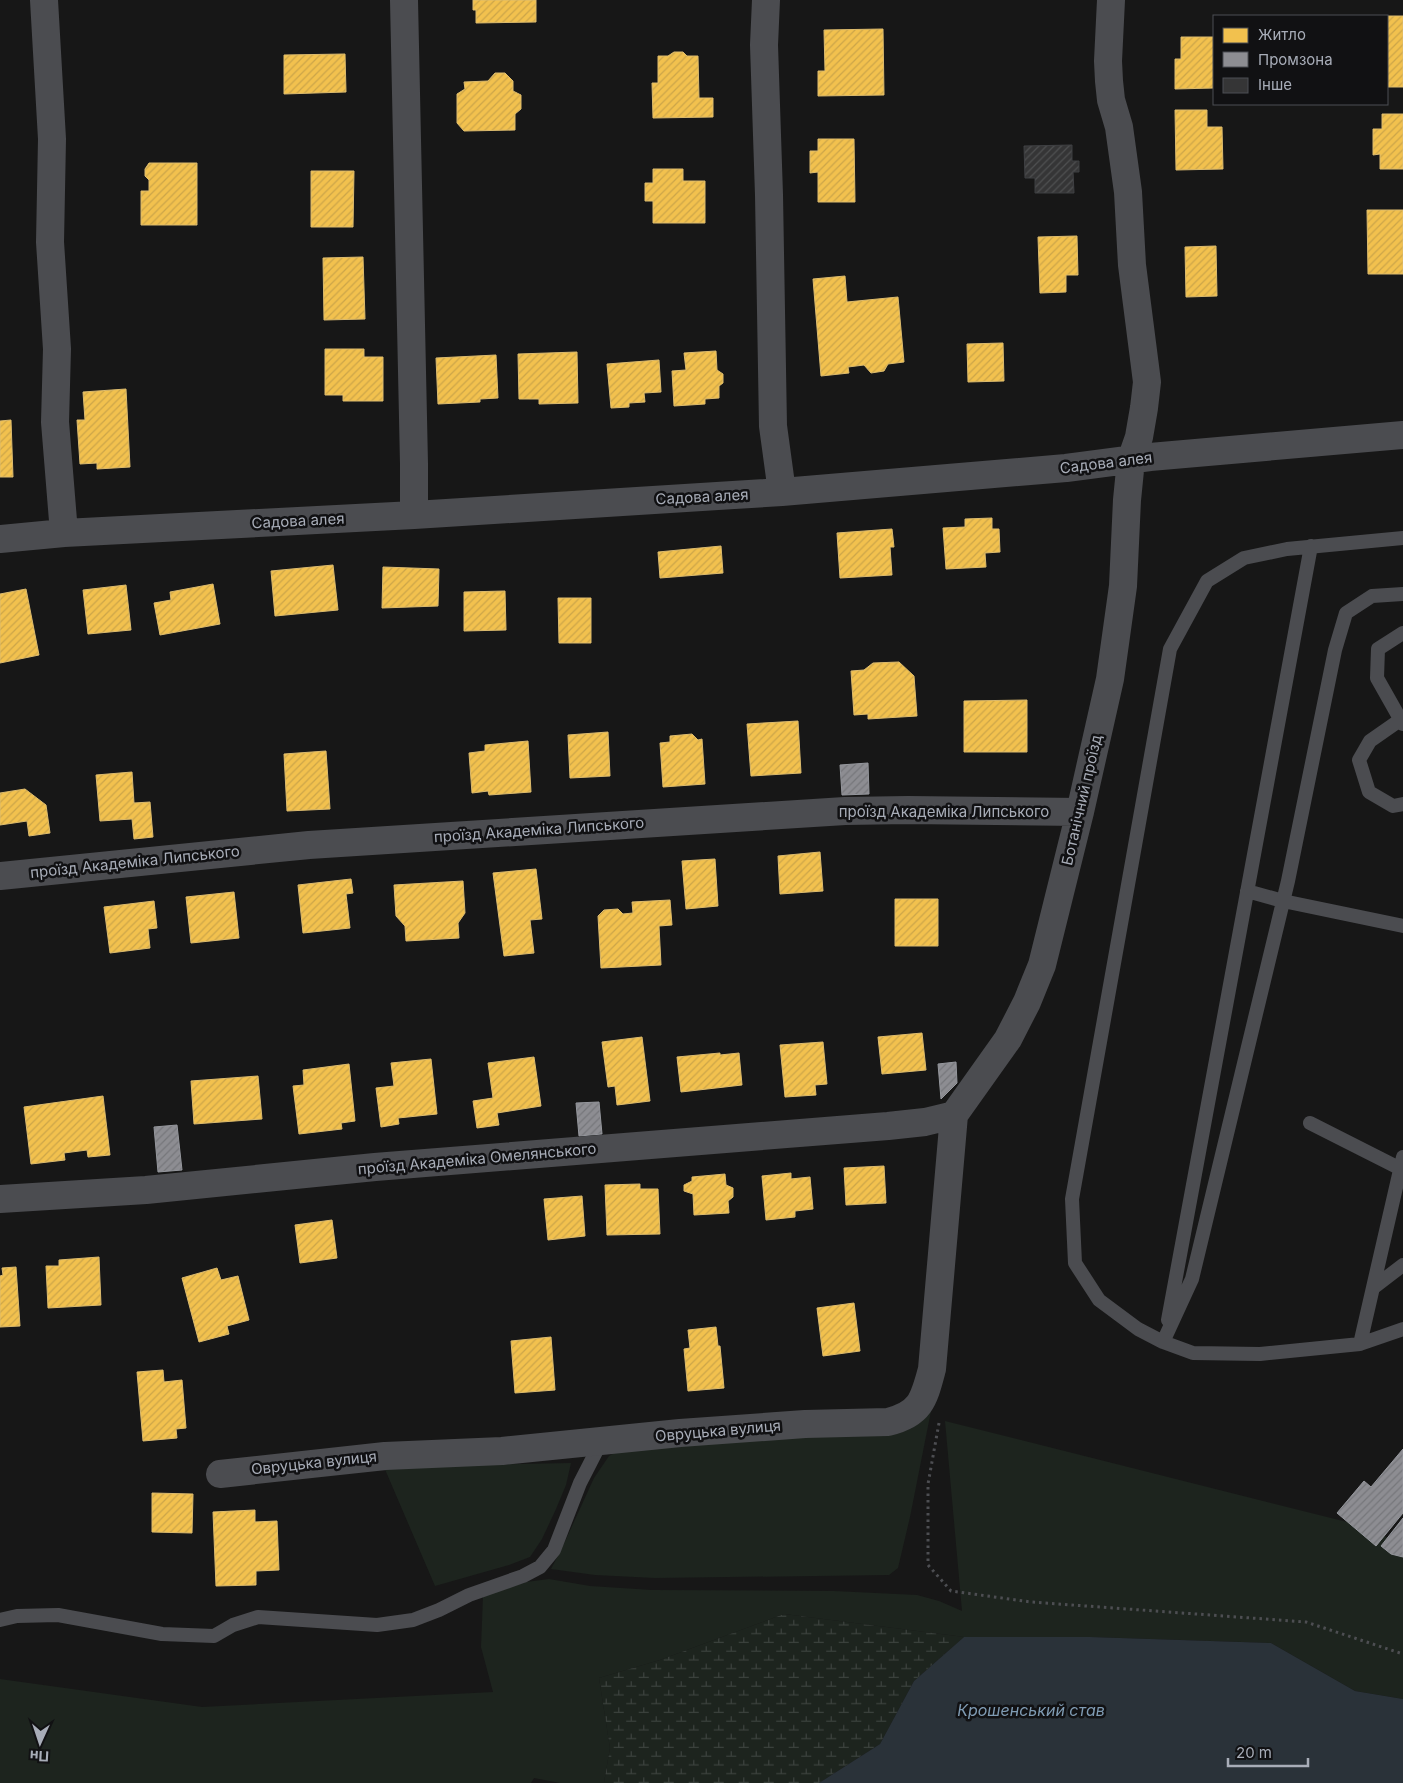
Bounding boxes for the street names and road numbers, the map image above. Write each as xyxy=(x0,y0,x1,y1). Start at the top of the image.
street label: Садова алея xyxy=(1059,447,1153,478)
street label: Садова алея xyxy=(655,485,749,508)
street label: Садова алея xyxy=(251,509,345,532)
street label: Ботанічний проїзд xyxy=(1057,733,1106,867)
street label: проїзд Академіка Липського xyxy=(839,802,1049,821)
street label: проїзд Академіка Липського xyxy=(433,813,645,846)
street label: проїзд Академіка Липського xyxy=(29,841,241,882)
street label: проїзд Академіка Омелянського xyxy=(357,1139,597,1178)
street label: Овруцька вулиця xyxy=(654,1416,782,1445)
street label: Овруцька вулиця xyxy=(250,1446,378,1479)

